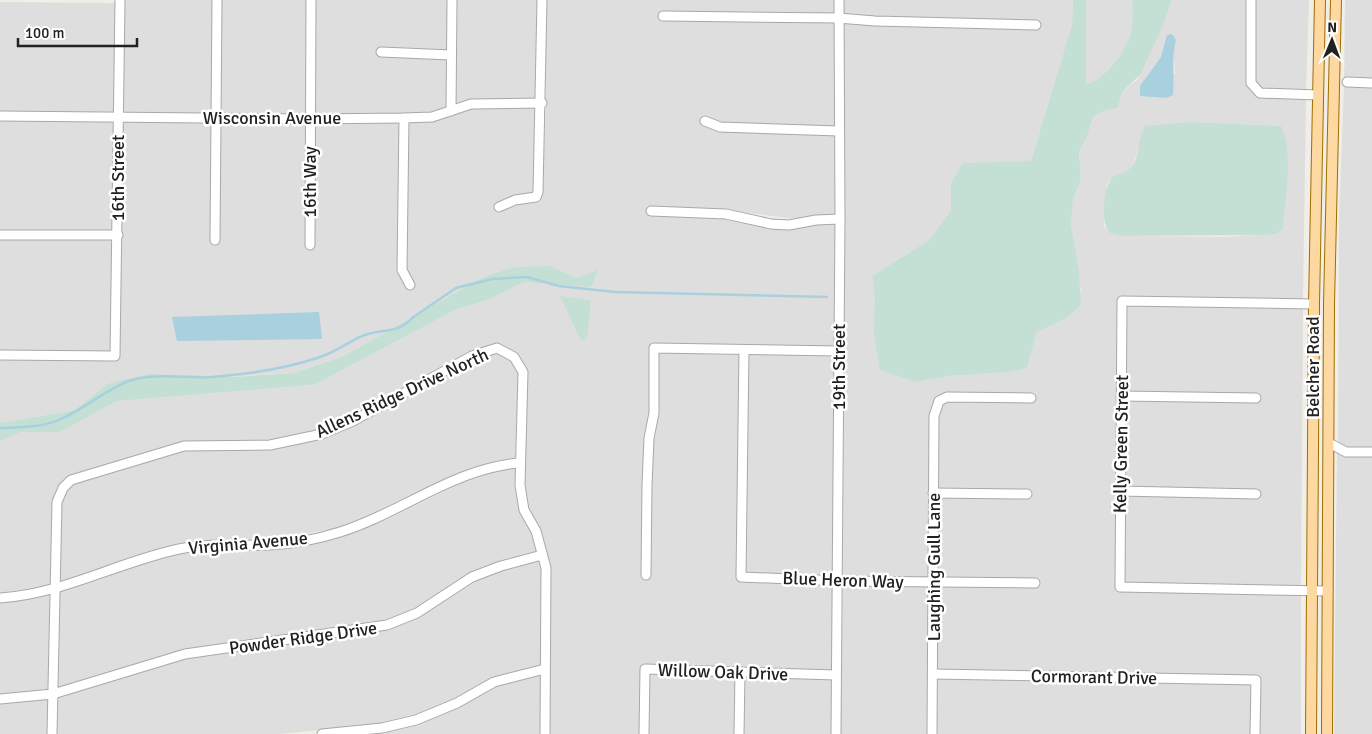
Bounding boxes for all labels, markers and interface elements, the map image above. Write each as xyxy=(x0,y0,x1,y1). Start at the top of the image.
scale bar xyxy=(18,15,136,47)
north arrow xyxy=(1307,15,1357,65)
text: N xyxy=(1327,19,1337,36)
text: 100 m xyxy=(25,24,65,42)
street label: Wisconsin Avenue xyxy=(203,107,341,129)
street label: 16th Street xyxy=(107,135,129,221)
street label: 16th Way xyxy=(299,146,321,218)
street label: Belcher Road xyxy=(1302,316,1324,418)
street label: 19th Street xyxy=(828,324,850,410)
street label: Allens Ridge Drive North xyxy=(312,343,492,443)
street label: Kelly Green Street xyxy=(1109,375,1133,513)
street label: Laughing Gull Lane xyxy=(923,493,945,641)
street label: Virginia Avenue xyxy=(187,527,309,559)
street label: Blue Heron Way xyxy=(782,567,905,593)
street label: Powder Ridge Drive xyxy=(228,617,378,659)
street label: Willow Oak Drive xyxy=(657,659,789,685)
street label: Cormorant Drive xyxy=(1031,665,1157,689)

